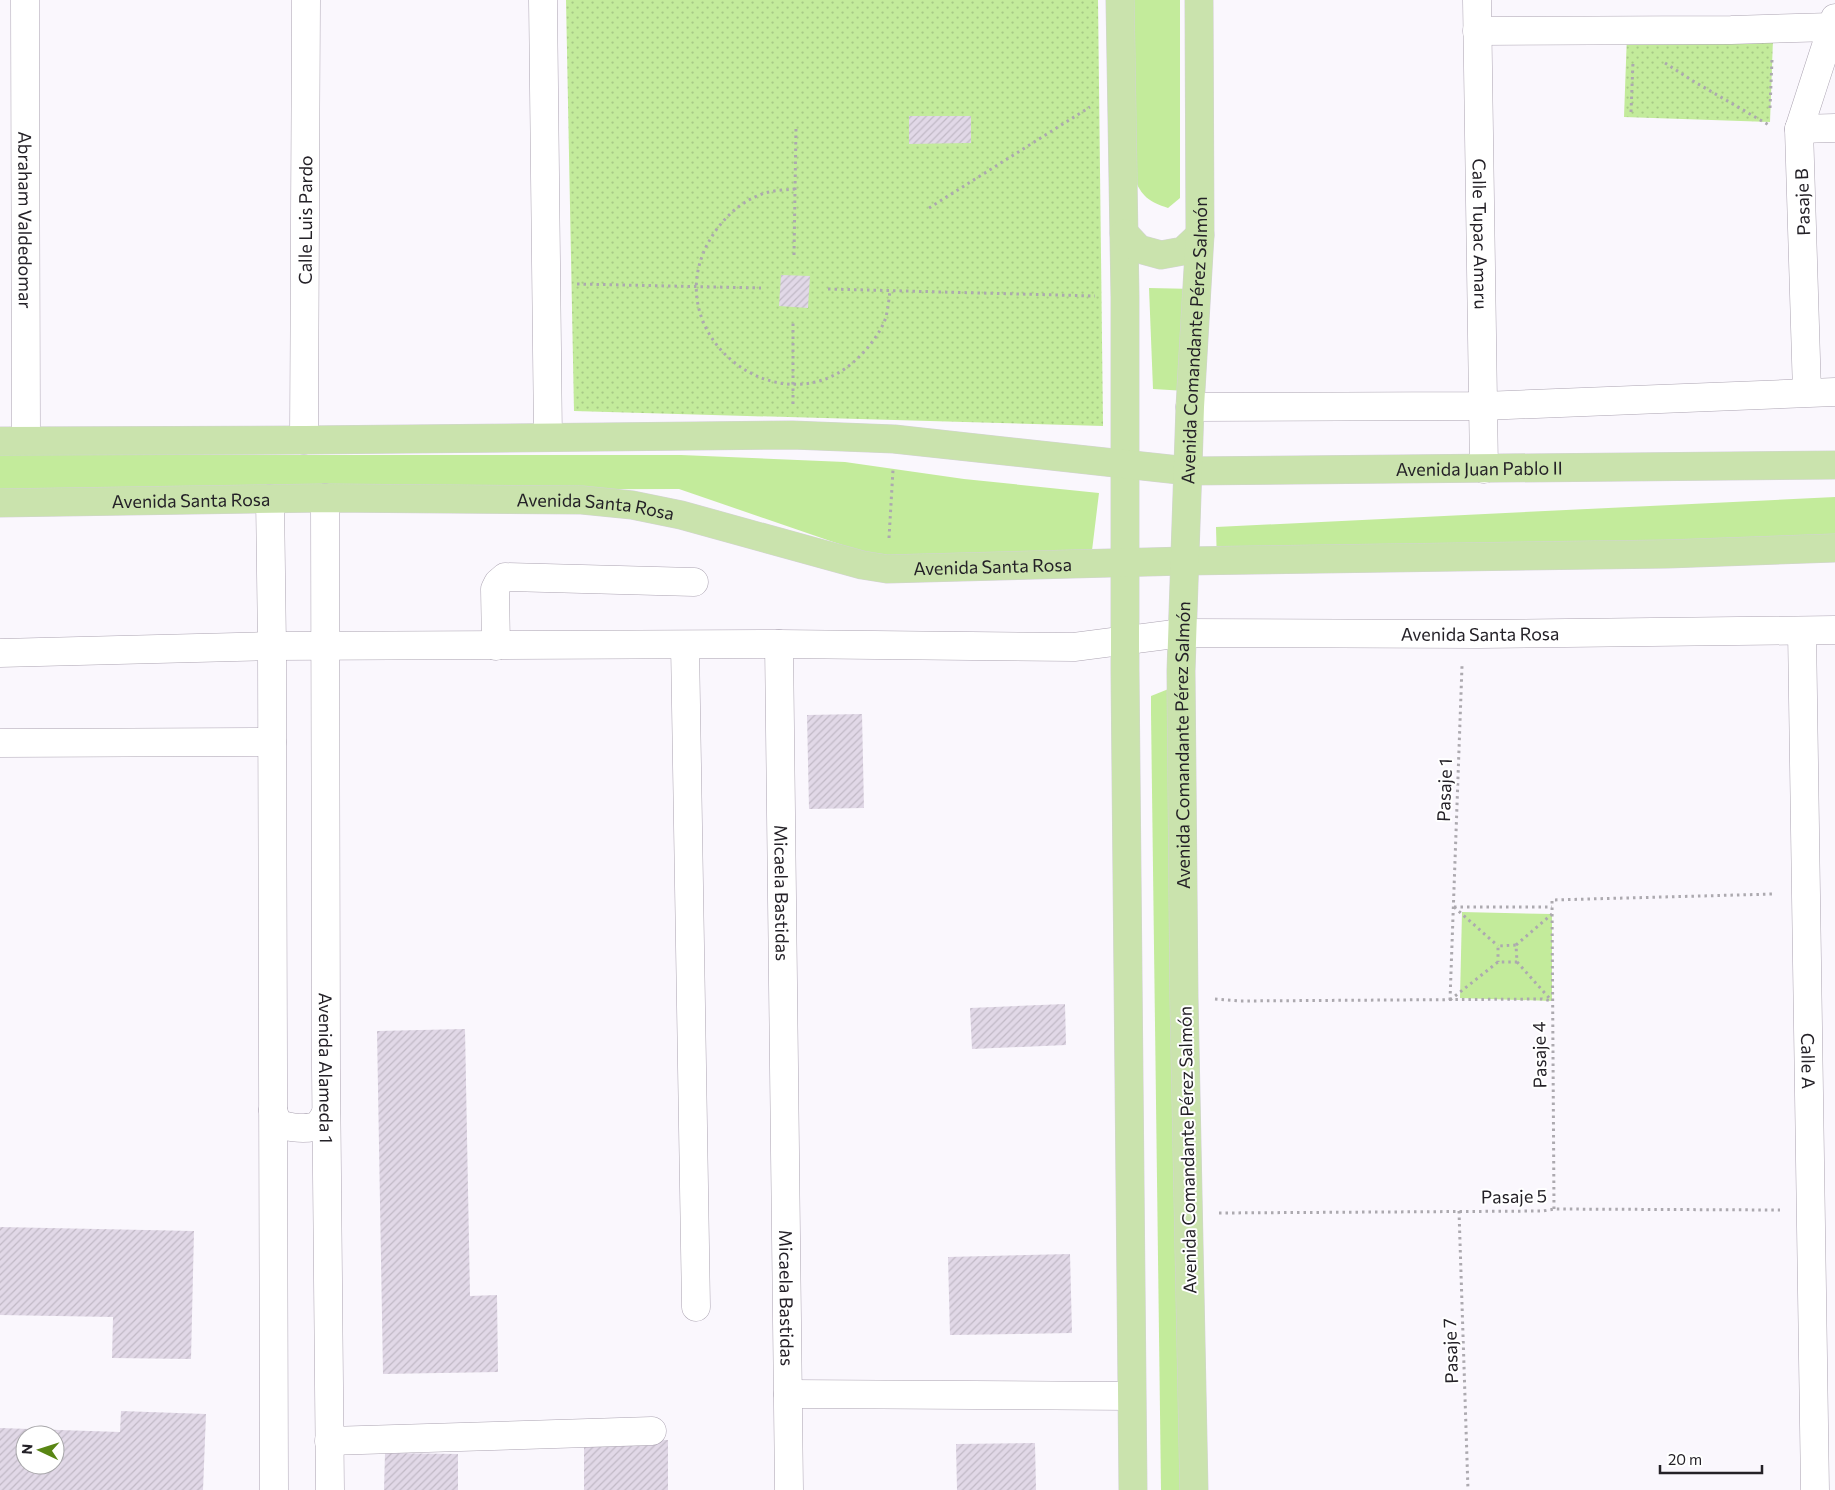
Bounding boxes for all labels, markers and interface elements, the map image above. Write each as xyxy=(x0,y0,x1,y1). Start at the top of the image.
street label: Abraham Valdedomar xyxy=(14,131,37,309)
street label: Calle Luis Pardo xyxy=(294,155,316,285)
street label: Calle Tupac Amaru xyxy=(1468,158,1493,310)
street label: Pasaje B xyxy=(1790,168,1814,236)
street label: Avenida Comandante Pérez Salmón xyxy=(1176,197,1211,485)
street label: Avenida Juan Pablo II xyxy=(1395,457,1563,480)
street label: Avenida Santa Rosa xyxy=(111,488,270,512)
street label: Avenida Santa Rosa xyxy=(517,488,676,524)
street label: Avenida Santa Rosa xyxy=(913,553,1072,579)
street label: Avenida Comandante Pérez Salmón xyxy=(1170,601,1194,889)
street label: Avenida Santa Rosa xyxy=(1401,622,1559,645)
street label: Pasaje 1 xyxy=(1432,758,1456,822)
street label: Micaela Bastidas xyxy=(770,825,794,961)
street label: Avenida Alameda 1 xyxy=(315,992,338,1144)
street label: Avenida Comandante Pérez Salmón xyxy=(1173,1006,1201,1294)
street label: Pasaje 4 xyxy=(1527,1021,1551,1089)
street label: Calle A xyxy=(1797,1033,1820,1089)
street label: Pasaje 5 xyxy=(1481,1184,1547,1208)
street label: Micaela Bastidas xyxy=(775,1230,799,1366)
street label: Pasaje 7 xyxy=(1438,1318,1462,1384)
north arrow xyxy=(15,1425,65,1475)
scale bar xyxy=(1660,1442,1762,1474)
text: N xyxy=(18,1443,35,1455)
text: 20 m xyxy=(1668,1450,1702,1468)

